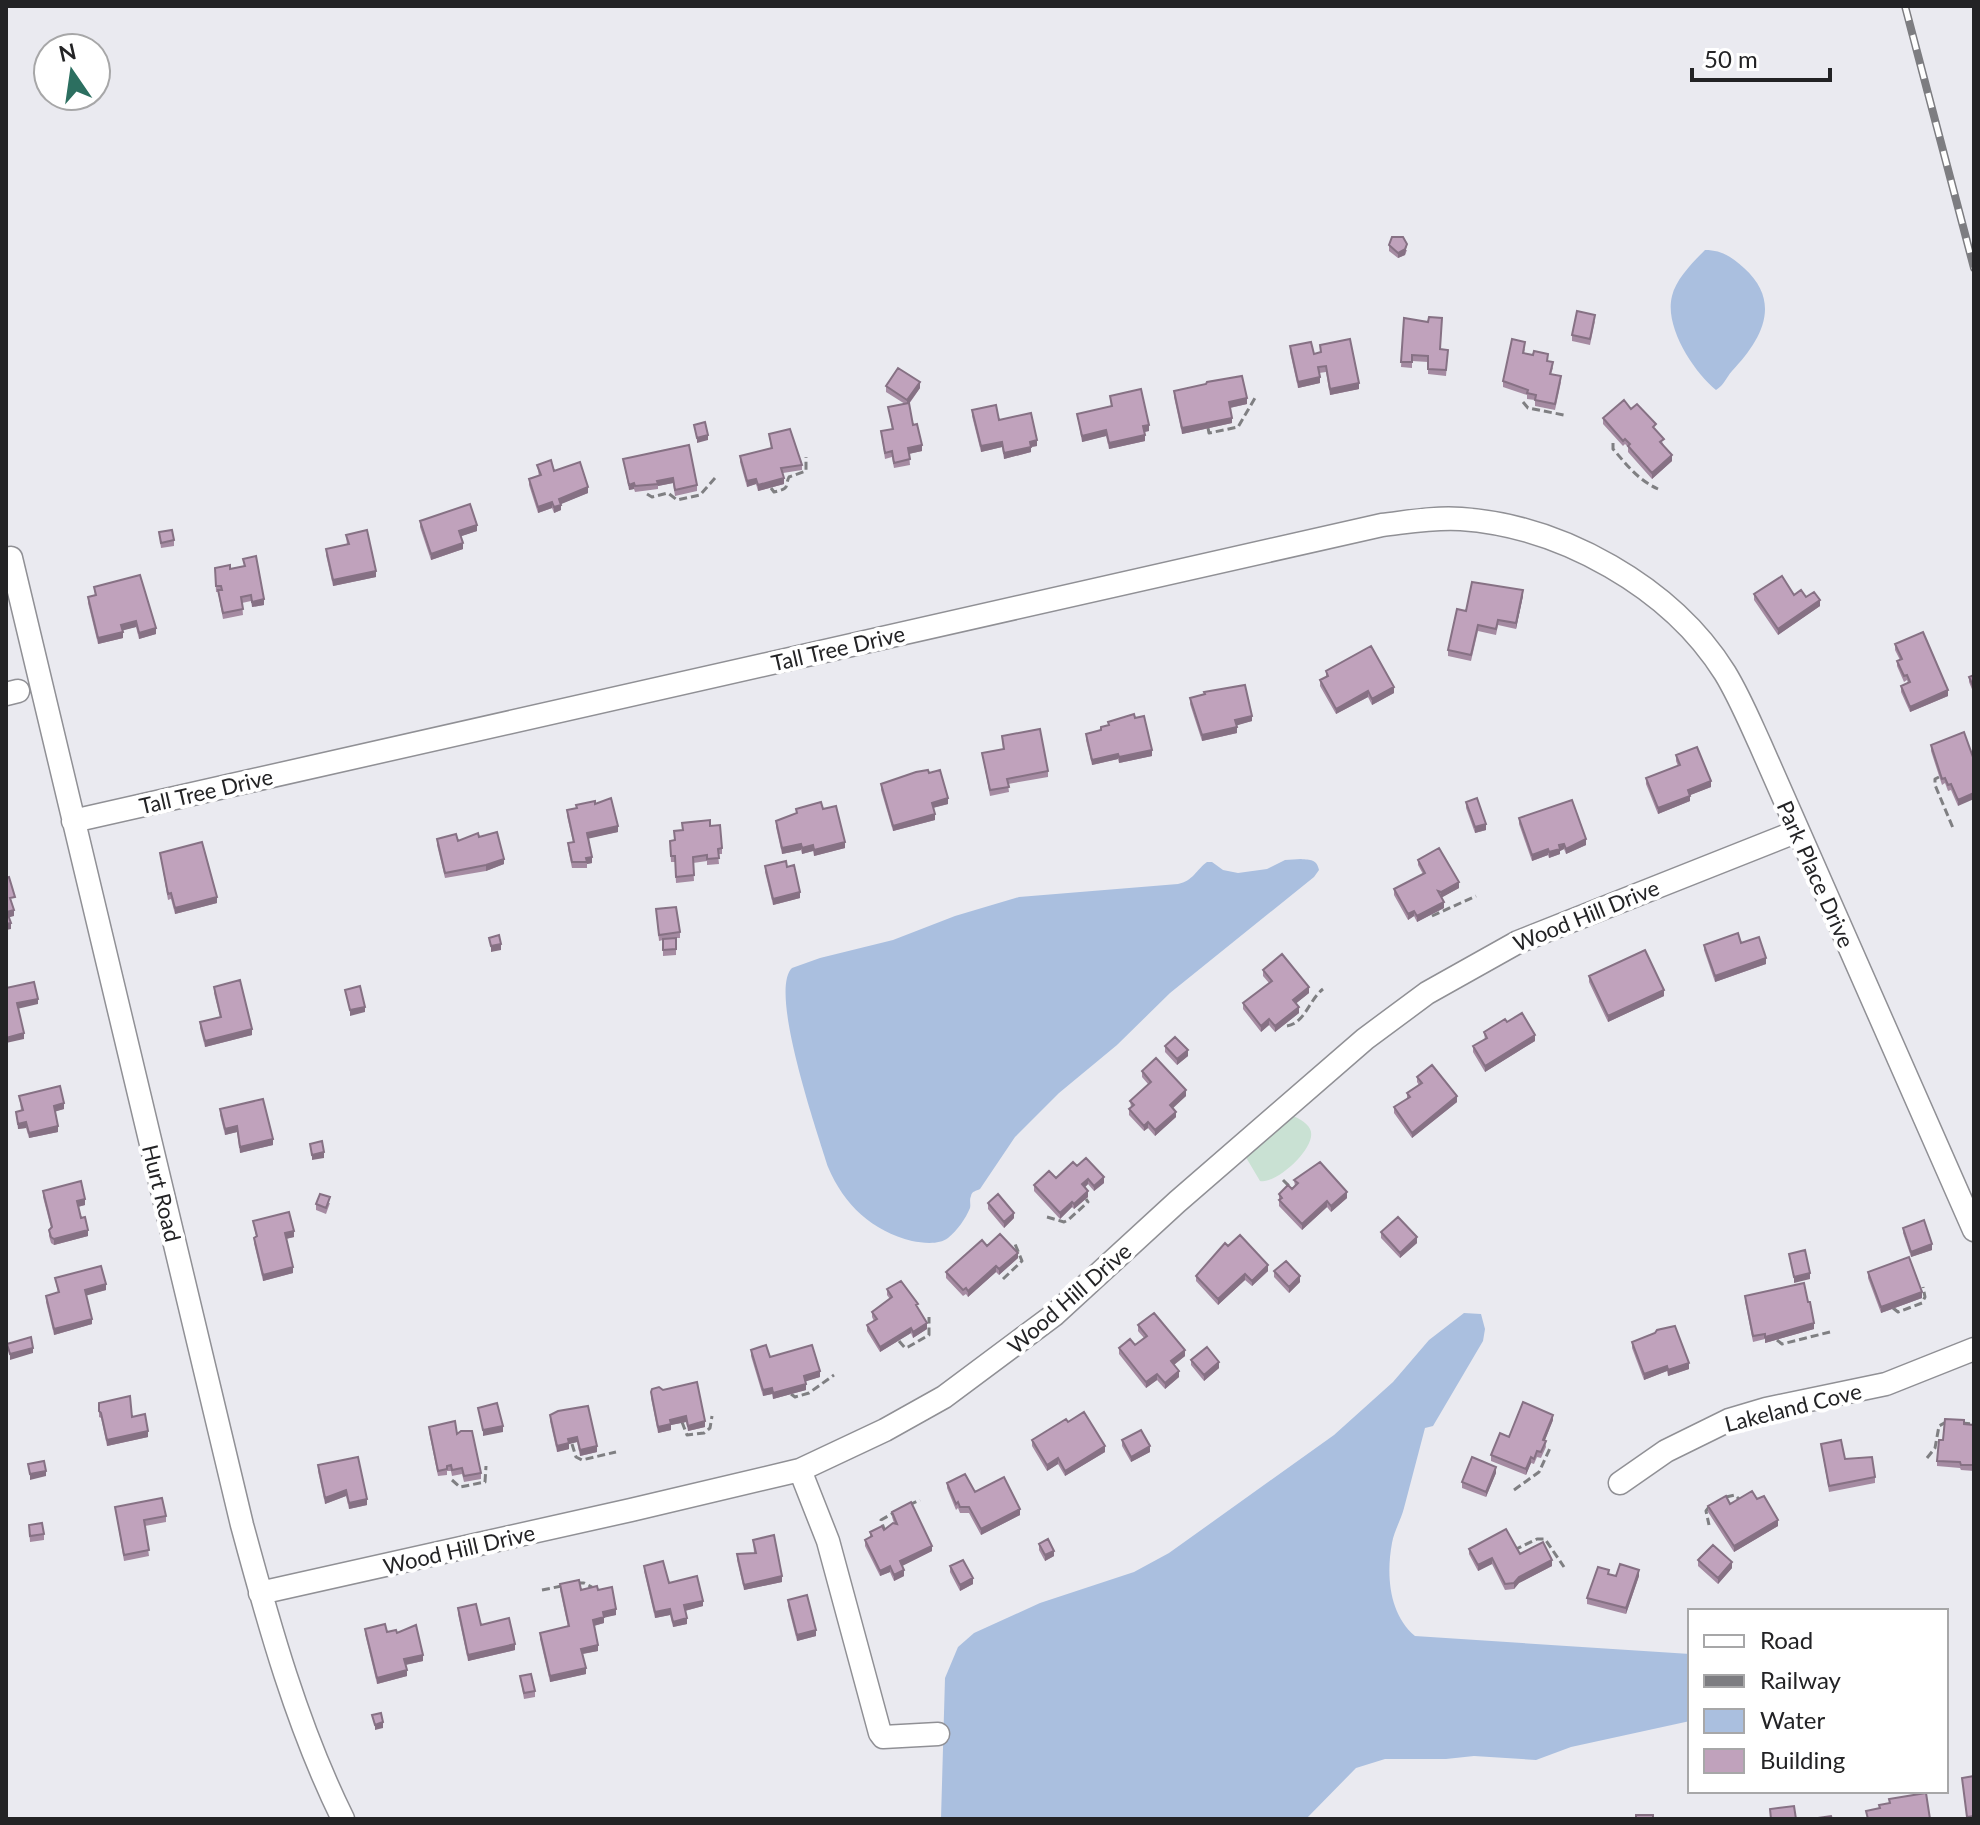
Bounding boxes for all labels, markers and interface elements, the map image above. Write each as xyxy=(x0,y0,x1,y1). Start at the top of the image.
north arrow xyxy=(32,32,112,112)
scale bar xyxy=(1692,32,1830,82)
text: N xyxy=(56,37,79,67)
text: 50 m xyxy=(1704,44,1758,73)
street label: Tall Tree Drive xyxy=(769,620,907,676)
street label: Tall Tree Drive xyxy=(137,763,275,819)
street label: Park Place Drive xyxy=(1772,796,1860,952)
street label: Wood Hill Drive xyxy=(1509,873,1663,957)
street label: Hurt Road xyxy=(137,1142,187,1244)
street label: Wood Hill Drive xyxy=(1002,1237,1136,1359)
street label: Lakeland Cove xyxy=(1722,1377,1864,1437)
street label: Wood Hill Drive xyxy=(381,1518,537,1580)
legend xyxy=(1688,1609,1948,1793)
text: Road xyxy=(1760,1625,1813,1654)
text: Railway xyxy=(1760,1665,1842,1694)
text: Water xyxy=(1760,1705,1825,1734)
text: Building xyxy=(1760,1745,1845,1774)

